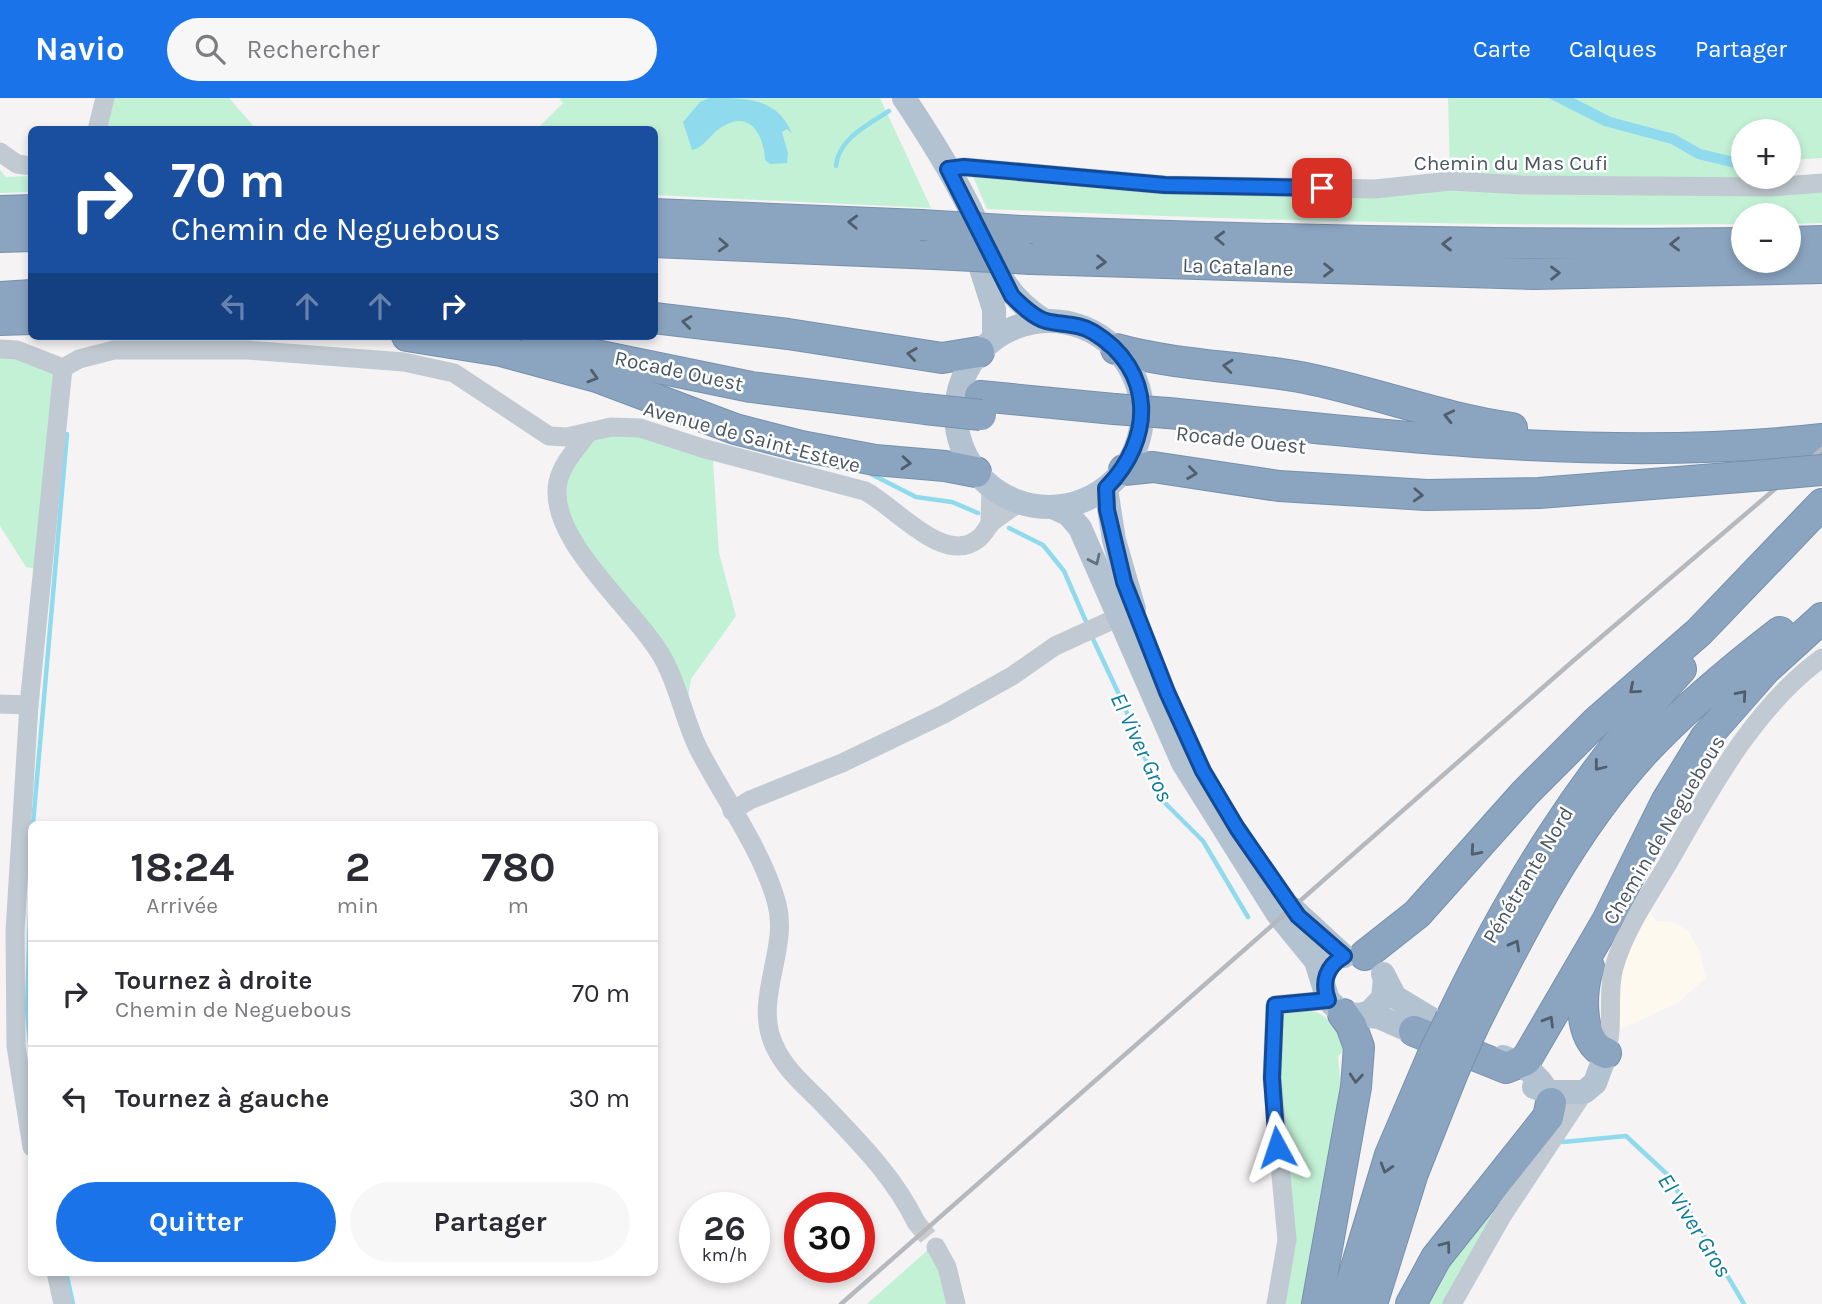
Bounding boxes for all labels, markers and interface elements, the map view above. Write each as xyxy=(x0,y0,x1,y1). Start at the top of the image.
search box xyxy=(167,18,657,81)
text: Navio xyxy=(35,30,125,68)
icon: search xyxy=(191,30,229,68)
text: Rechercher xyxy=(247,34,380,65)
text: Carte xyxy=(1473,35,1531,63)
text: Calques xyxy=(1569,35,1657,63)
text: Partager xyxy=(1695,35,1787,63)
map controls xyxy=(1731,119,1801,273)
button: + xyxy=(1731,119,1801,189)
street label: Chemin du Mas Cufi xyxy=(1414,151,1608,175)
text: 70 m xyxy=(171,152,285,209)
icon: right xyxy=(56,154,147,245)
pin xyxy=(1292,158,1352,218)
icon: arrive xyxy=(1303,169,1341,207)
button: − xyxy=(1731,203,1801,273)
text: Chemin de Neguebous xyxy=(171,211,501,248)
one-way arrow xyxy=(847,214,858,229)
one-way arrow xyxy=(1214,231,1225,246)
one-way arrow xyxy=(1442,236,1452,252)
one-way arrow xyxy=(1669,236,1680,252)
one-way arrow xyxy=(717,237,728,252)
street label: La Catalane xyxy=(1182,253,1294,281)
one-way arrow xyxy=(1095,254,1106,269)
one-way arrow xyxy=(1323,262,1334,277)
one-way arrow xyxy=(1551,265,1561,281)
icon: left xyxy=(215,287,253,325)
icon: ahead xyxy=(288,287,326,325)
icon: ahead xyxy=(361,287,399,325)
icon: right xyxy=(434,287,472,325)
one-way arrow xyxy=(681,314,692,329)
street label: Rocade Ouest xyxy=(612,346,746,396)
one-way arrow xyxy=(906,347,918,362)
one-way arrow xyxy=(1222,359,1233,374)
one-way arrow xyxy=(587,369,599,383)
street label: Avenue de Saint-Esteve xyxy=(641,396,863,478)
one-way arrow xyxy=(1443,410,1455,424)
street label: Rocade Ouest xyxy=(1175,421,1307,459)
one-way arrow xyxy=(901,455,912,470)
one-way arrow xyxy=(1186,466,1198,481)
one-way arrow xyxy=(1413,487,1424,502)
one-way arrow xyxy=(1087,553,1101,565)
one-way arrow xyxy=(1629,681,1642,693)
water label: El Viver Gros xyxy=(1104,688,1179,806)
one-way arrow xyxy=(1734,691,1746,704)
street label: Chemin de Neguebous xyxy=(1598,731,1730,929)
one-way arrow xyxy=(1595,759,1608,771)
street label: Pénétrante Nord xyxy=(1478,802,1578,948)
text: 18:24 xyxy=(130,842,234,892)
text: 2 xyxy=(345,842,370,892)
text: 780 xyxy=(481,842,556,892)
one-way arrow xyxy=(1471,843,1483,856)
text: Arrivée xyxy=(146,892,218,919)
text: min xyxy=(336,892,379,919)
text: m xyxy=(508,892,529,919)
one-way arrow xyxy=(1506,939,1520,952)
text: Tournez à droite xyxy=(115,965,312,996)
icon: right xyxy=(56,975,94,1013)
text: 70 m xyxy=(572,978,630,1009)
text: Chemin de Neguebous xyxy=(115,996,352,1023)
one-way arrow xyxy=(1541,1015,1554,1028)
one-way arrow xyxy=(1349,1073,1364,1084)
icon: left xyxy=(56,1080,94,1118)
text: Tournez à gauche xyxy=(115,1083,329,1114)
text: 30 m xyxy=(569,1083,630,1114)
position arrow xyxy=(1240,1110,1314,1184)
one-way arrow xyxy=(1380,1161,1395,1173)
water label: El Viver Gros xyxy=(1652,1168,1737,1282)
button: Quitter xyxy=(56,1182,336,1262)
button: Partager xyxy=(350,1182,630,1262)
speed limit sign: 30 xyxy=(784,1192,875,1283)
text: 26 xyxy=(703,1208,746,1249)
one-way arrow xyxy=(1438,1241,1451,1253)
text: km/h xyxy=(702,1244,747,1266)

